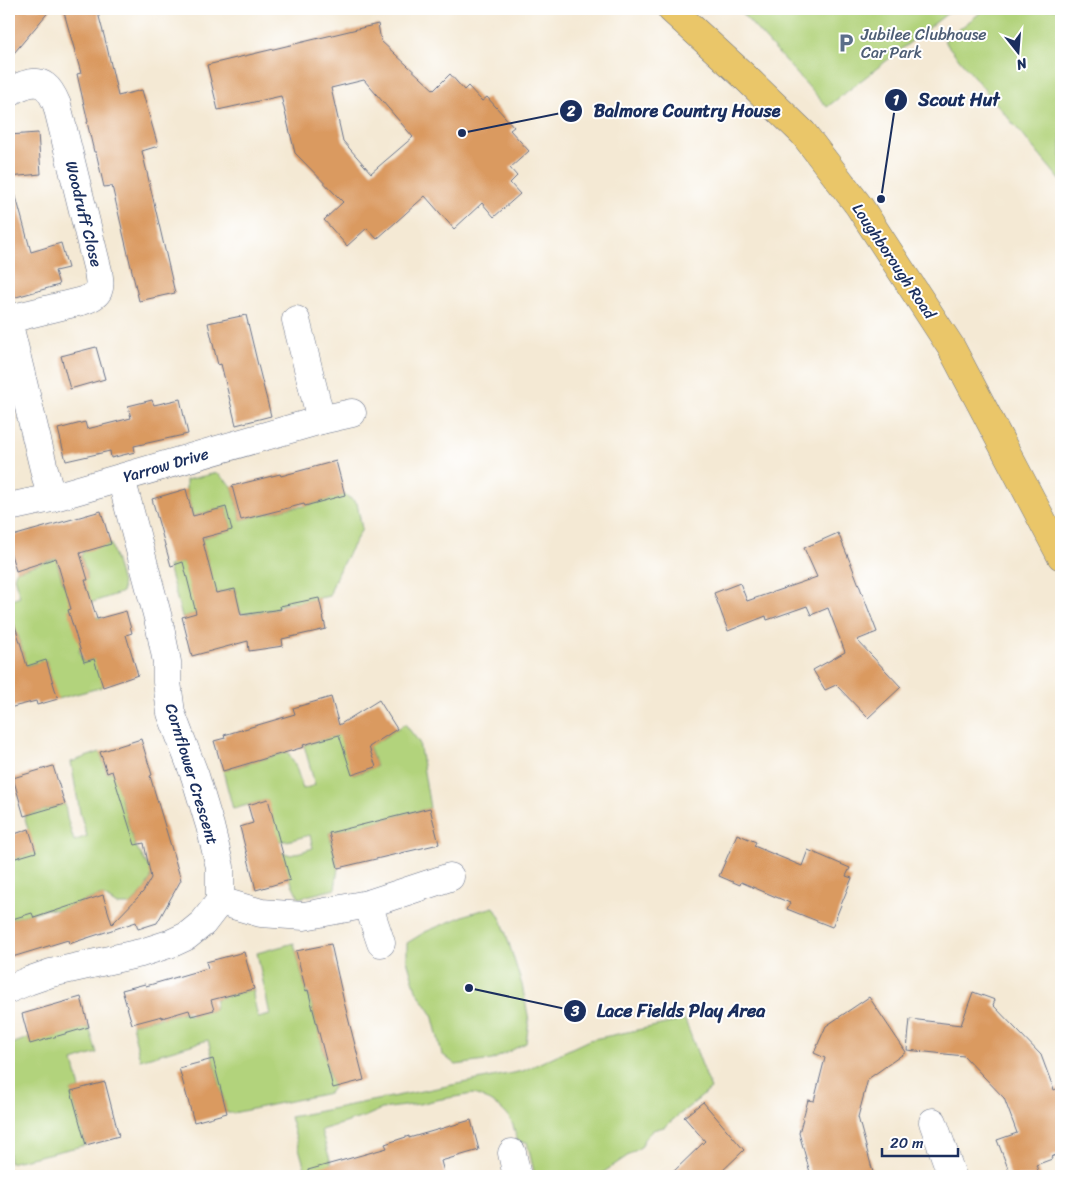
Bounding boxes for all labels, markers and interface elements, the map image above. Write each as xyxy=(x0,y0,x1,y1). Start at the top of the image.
place label: Jubilee Clubhouse Car Park xyxy=(860,20,987,67)
north arrow xyxy=(992,28,1042,78)
parking icon: Jubilee Clubhouse Car Park xyxy=(835,32,857,54)
text: N xyxy=(1013,50,1031,77)
callout: Scout Hut xyxy=(883,84,1010,117)
text: Scout Hut xyxy=(917,84,1001,116)
text: 1 xyxy=(893,87,900,113)
callout: Balmore Country House xyxy=(559,94,790,127)
text: Balmore Country House xyxy=(594,95,781,127)
text: 2 xyxy=(566,98,576,124)
street label: Woodruff Close xyxy=(57,158,111,270)
street label: Loughborough Road xyxy=(844,197,945,326)
street label: Yarrow Drive xyxy=(120,439,212,491)
street label: Cornflower Crescent xyxy=(157,700,227,848)
callout: Lace Fields Play Area xyxy=(563,994,775,1027)
text: Lace Fields Play Area xyxy=(597,995,766,1027)
text: 3 xyxy=(570,998,580,1024)
scale bar xyxy=(882,1125,959,1157)
text: 20 m xyxy=(890,1130,924,1156)

